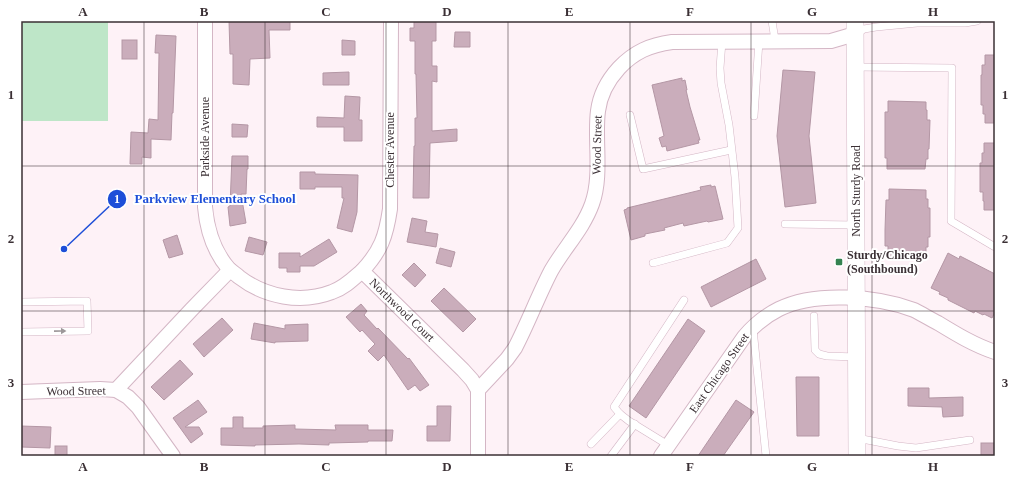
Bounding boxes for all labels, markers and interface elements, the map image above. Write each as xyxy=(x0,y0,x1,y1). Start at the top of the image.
text: A xyxy=(78,4,88,19)
text: B xyxy=(200,4,209,19)
text: C xyxy=(321,4,331,19)
text: D xyxy=(442,4,452,19)
text: E xyxy=(565,4,573,19)
text: F xyxy=(686,4,694,19)
text: G xyxy=(807,4,817,19)
text: H xyxy=(928,4,938,19)
text: 1 xyxy=(8,87,14,102)
text: 1 xyxy=(1002,87,1008,102)
street label: Parkside Avenue xyxy=(198,97,212,177)
street label: Chester Avenue xyxy=(383,112,397,188)
street label: Wood Street xyxy=(589,115,605,175)
street label: North Sturdy Road xyxy=(849,145,863,237)
callout: Parkview Elementary School xyxy=(107,186,304,211)
text: Parkview Elementary School xyxy=(134,191,296,206)
text: 1 xyxy=(114,192,120,206)
text: 2 xyxy=(8,231,14,246)
text: 2 xyxy=(1002,231,1008,246)
place label: Sturdy/Chicago (Southbound) xyxy=(847,248,928,276)
marker: Sturdy/Chicago (Southbound) xyxy=(834,257,844,267)
street label: Northwood Court xyxy=(367,275,438,345)
one-way arrow xyxy=(54,328,67,334)
street label: East Chicago Street xyxy=(686,330,752,416)
text: 3 xyxy=(8,375,15,390)
text: 3 xyxy=(1002,375,1009,390)
street label: Wood Street xyxy=(46,383,106,399)
text: A xyxy=(78,459,88,474)
text: B xyxy=(200,459,209,474)
text: C xyxy=(321,459,331,474)
text: D xyxy=(442,459,452,474)
text: E xyxy=(565,459,573,474)
text: F xyxy=(686,459,694,474)
text: G xyxy=(807,459,817,474)
text: H xyxy=(928,459,938,474)

